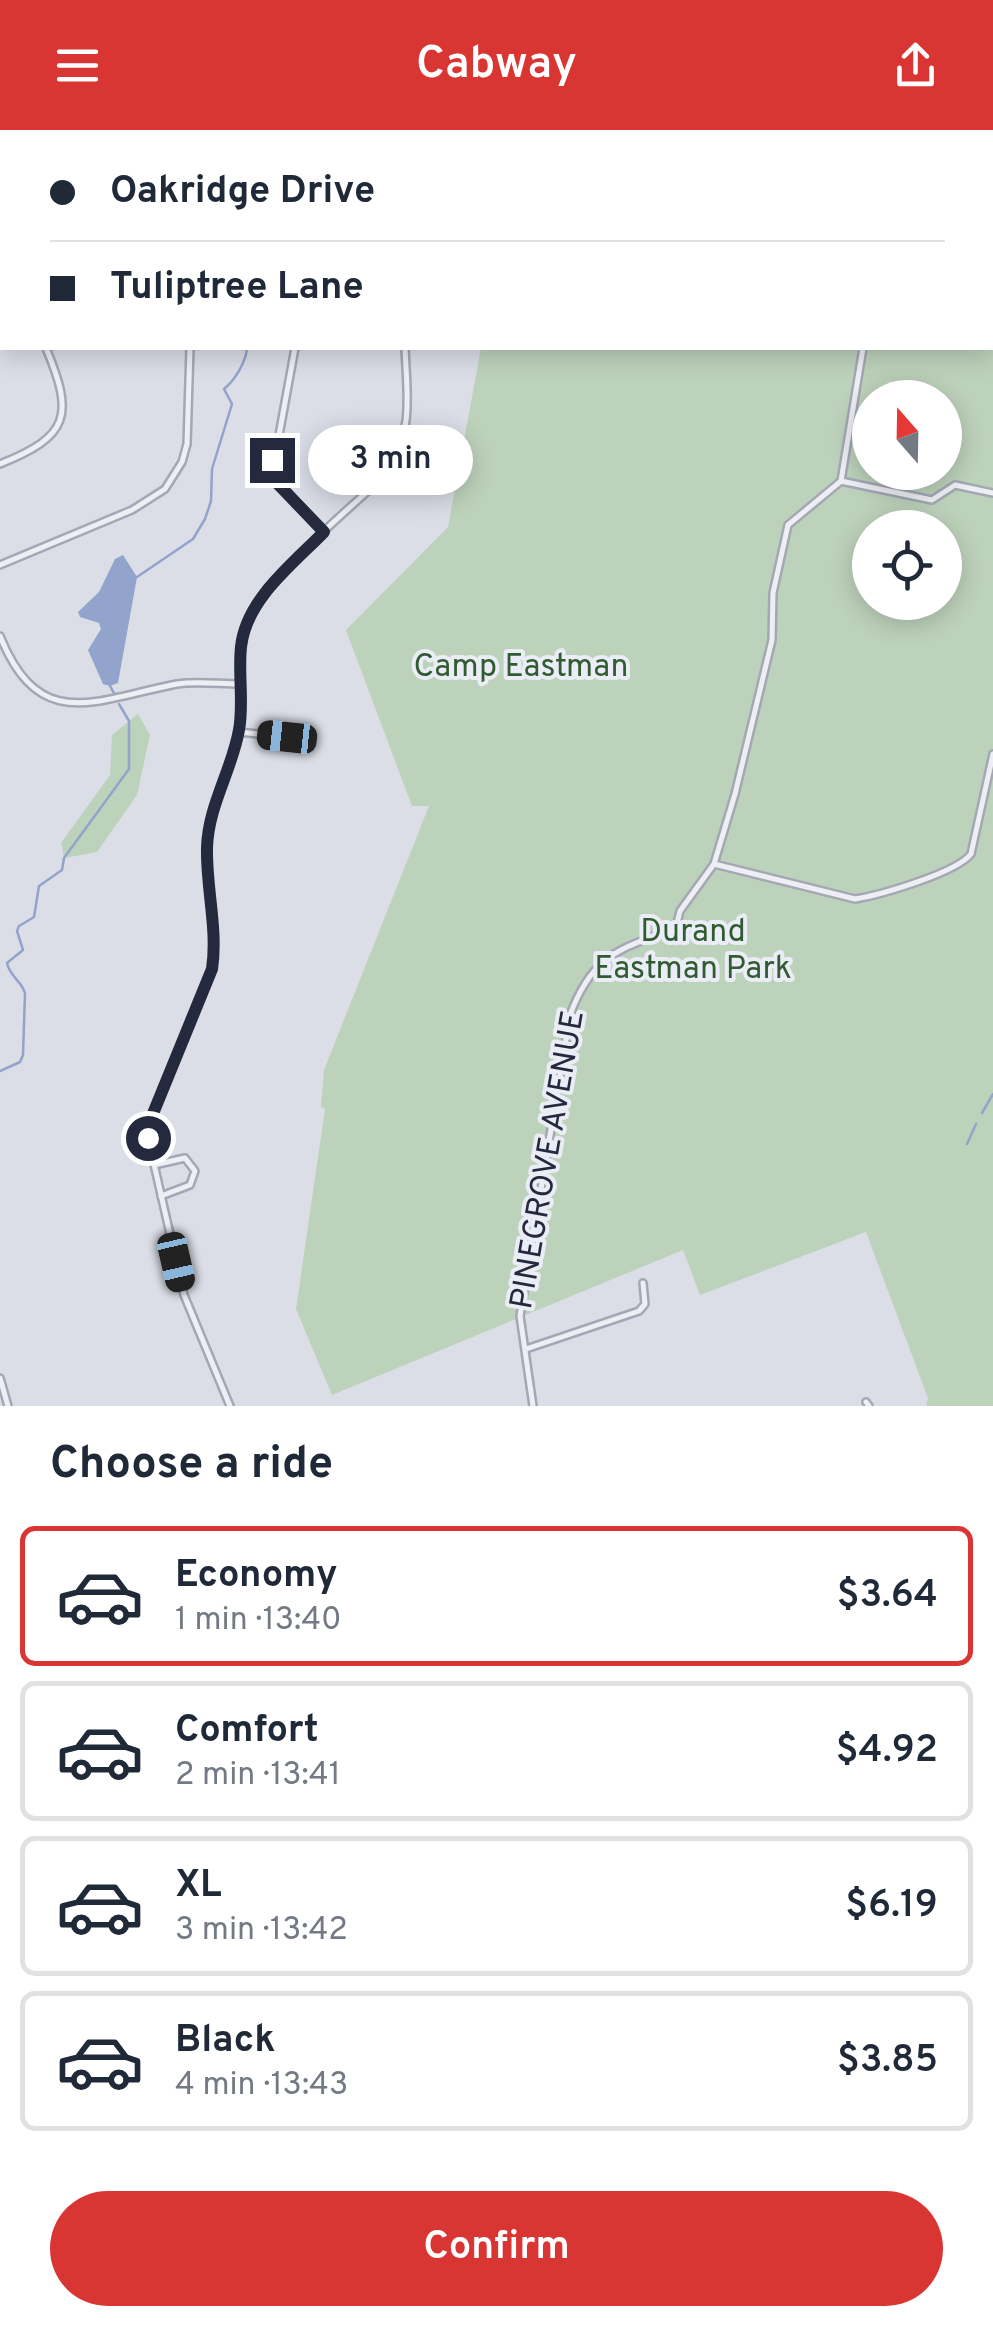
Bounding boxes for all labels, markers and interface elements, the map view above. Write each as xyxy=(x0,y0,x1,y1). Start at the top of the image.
text: Cabway xyxy=(416,37,577,94)
icon: menu xyxy=(50,38,105,93)
icon: share xyxy=(888,38,943,93)
text: Oakridge Drive xyxy=(110,168,375,217)
text: Tuliptree Lane xyxy=(110,264,364,313)
north arrow xyxy=(852,380,962,490)
map controls xyxy=(852,380,962,620)
callout: 3 min xyxy=(307,425,472,495)
route end xyxy=(250,438,295,483)
text: 3 min xyxy=(349,440,432,480)
button: locate xyxy=(852,510,962,620)
park label: Camp Eastman xyxy=(414,648,628,688)
car xyxy=(256,719,318,755)
park label: Durand Eastman Park xyxy=(594,913,792,990)
street label: PINEGROVE AVENUE xyxy=(503,1008,595,1312)
route start xyxy=(126,1116,171,1161)
car xyxy=(155,1229,197,1295)
text: Choose a ride xyxy=(50,1437,333,1494)
icon: car xyxy=(55,1551,145,1641)
text: Economy xyxy=(175,1552,337,1601)
text: $3.64 xyxy=(837,1572,938,1621)
text: 1 min · 13:40 xyxy=(175,1601,342,1641)
icon: car xyxy=(55,1706,145,1796)
text: Comfort xyxy=(175,1707,319,1756)
text: $4.92 xyxy=(836,1727,938,1776)
text: 2 min · 13:41 xyxy=(175,1756,341,1796)
icon: car xyxy=(55,1861,145,1951)
text: XL xyxy=(175,1862,222,1911)
text: $6.19 xyxy=(845,1882,938,1931)
text: 3 min · 13:42 xyxy=(175,1911,348,1951)
icon: car xyxy=(55,2016,145,2106)
text: Black xyxy=(175,2017,275,2066)
text: $3.85 xyxy=(837,2037,938,2086)
text: 4 min · 13:43 xyxy=(175,2066,348,2106)
button: Confirm xyxy=(50,2191,943,2306)

